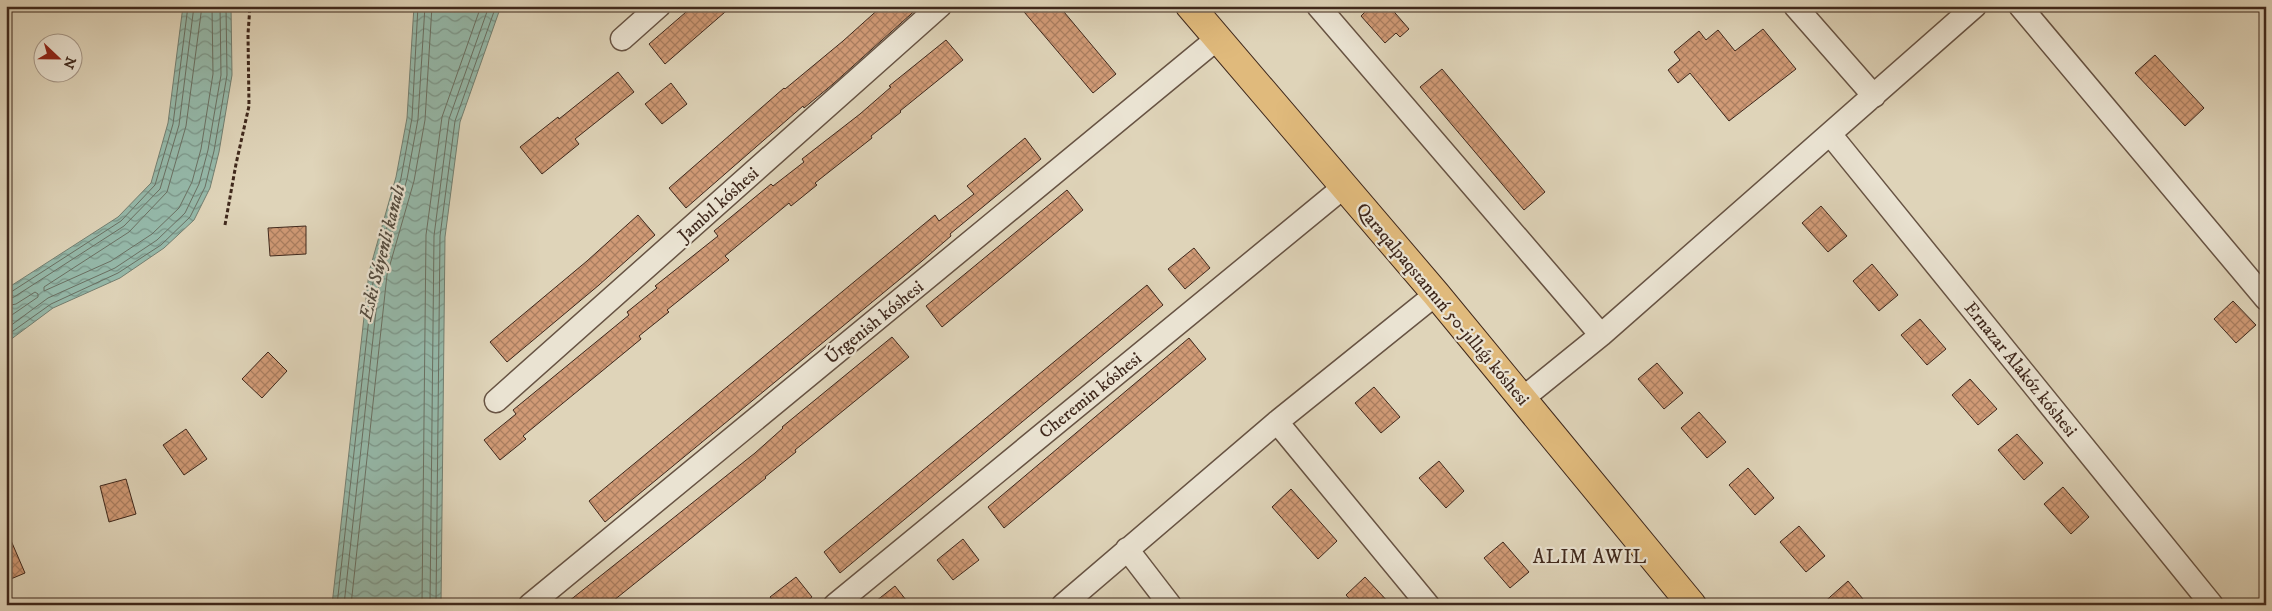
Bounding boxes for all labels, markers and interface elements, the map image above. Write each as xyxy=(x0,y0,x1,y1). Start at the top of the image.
north arrow xyxy=(32,32,82,82)
text: N xyxy=(58,54,80,72)
street label: Jambıl kóshesi xyxy=(672,163,764,248)
water label: Eski Súyenli kanalı xyxy=(354,182,410,324)
street label: Qaraqalpaqstannıń 50-jıllıǵı kóshesi xyxy=(1351,199,1534,410)
street label: Úrgenish kóshesi xyxy=(820,275,928,369)
street label: Ernazar Alakóz kóshesi xyxy=(1959,298,2081,442)
street label: Cheremin kóshesi xyxy=(1035,348,1146,444)
district label: ALIM AWIL xyxy=(1533,546,1647,569)

